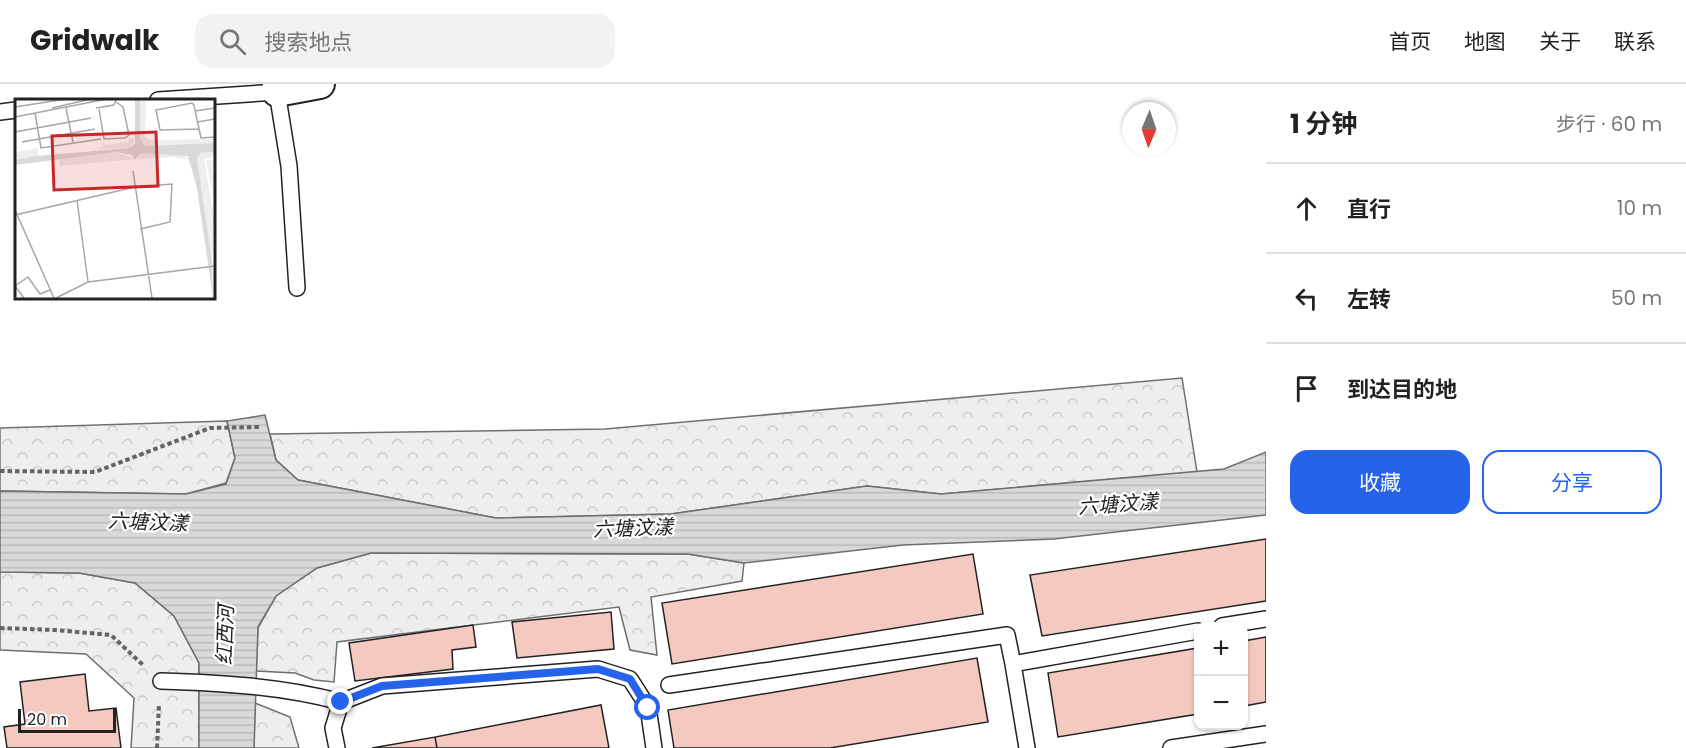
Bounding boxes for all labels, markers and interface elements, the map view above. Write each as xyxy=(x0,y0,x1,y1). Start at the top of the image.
search box xyxy=(195,14,615,68)
text: Gridwalk xyxy=(30,21,159,60)
icon: search xyxy=(216,25,249,58)
text: 搜索地点 xyxy=(264,27,352,58)
text: 首页 xyxy=(1389,27,1431,56)
text: 地图 xyxy=(1464,27,1506,56)
text: 关于 xyxy=(1539,27,1581,56)
text: 联系 xyxy=(1614,27,1656,56)
inset map xyxy=(15,99,214,298)
north arrow xyxy=(1122,102,1176,156)
text: 1 分钟 xyxy=(1290,106,1357,142)
text: 步行 · 60 m xyxy=(1556,110,1662,138)
icon: ahead xyxy=(1290,192,1323,225)
text: 直行 xyxy=(1347,194,1391,225)
text: 10 m xyxy=(1617,194,1662,222)
icon: left xyxy=(1290,282,1323,315)
text: 左转 xyxy=(1347,284,1391,315)
text: 50 m xyxy=(1611,284,1662,312)
icon: arrive xyxy=(1290,372,1323,405)
text: 到达目的地 xyxy=(1347,374,1457,405)
button: 收藏 xyxy=(1290,450,1470,514)
button: 分享 xyxy=(1482,450,1662,514)
water label: 六塘汶漾 xyxy=(1077,487,1162,521)
water label: 六塘汶漾 xyxy=(108,507,191,537)
water label: 六塘汶漾 xyxy=(593,513,676,543)
water label: 红西河 xyxy=(210,601,240,665)
map controls xyxy=(1194,622,1248,730)
button: + xyxy=(1194,622,1248,676)
button: − xyxy=(1194,676,1248,730)
route end xyxy=(327,688,353,714)
route start xyxy=(634,694,660,720)
scale bar xyxy=(18,706,116,734)
text: 20 m xyxy=(27,708,67,731)

